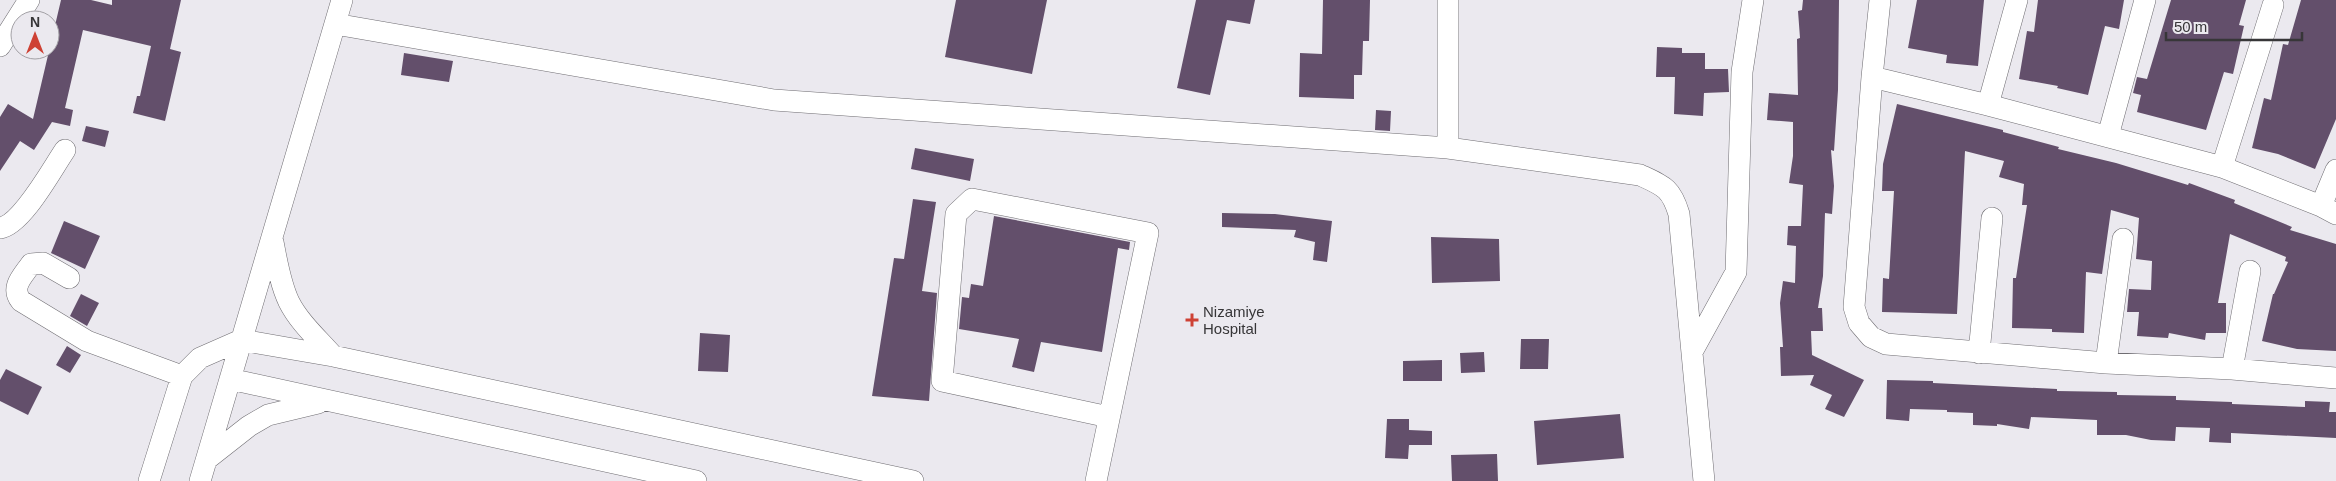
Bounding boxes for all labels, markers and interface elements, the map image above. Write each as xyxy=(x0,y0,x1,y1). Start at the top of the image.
north arrow xyxy=(10,10,60,60)
scale bar xyxy=(2166,10,2302,42)
text: N xyxy=(30,14,40,30)
text: 50 m xyxy=(2174,18,2207,35)
place label: Nizamiye Hospital xyxy=(1203,303,1265,337)
marker: Nizamiye Hospital xyxy=(1185,313,1199,327)

